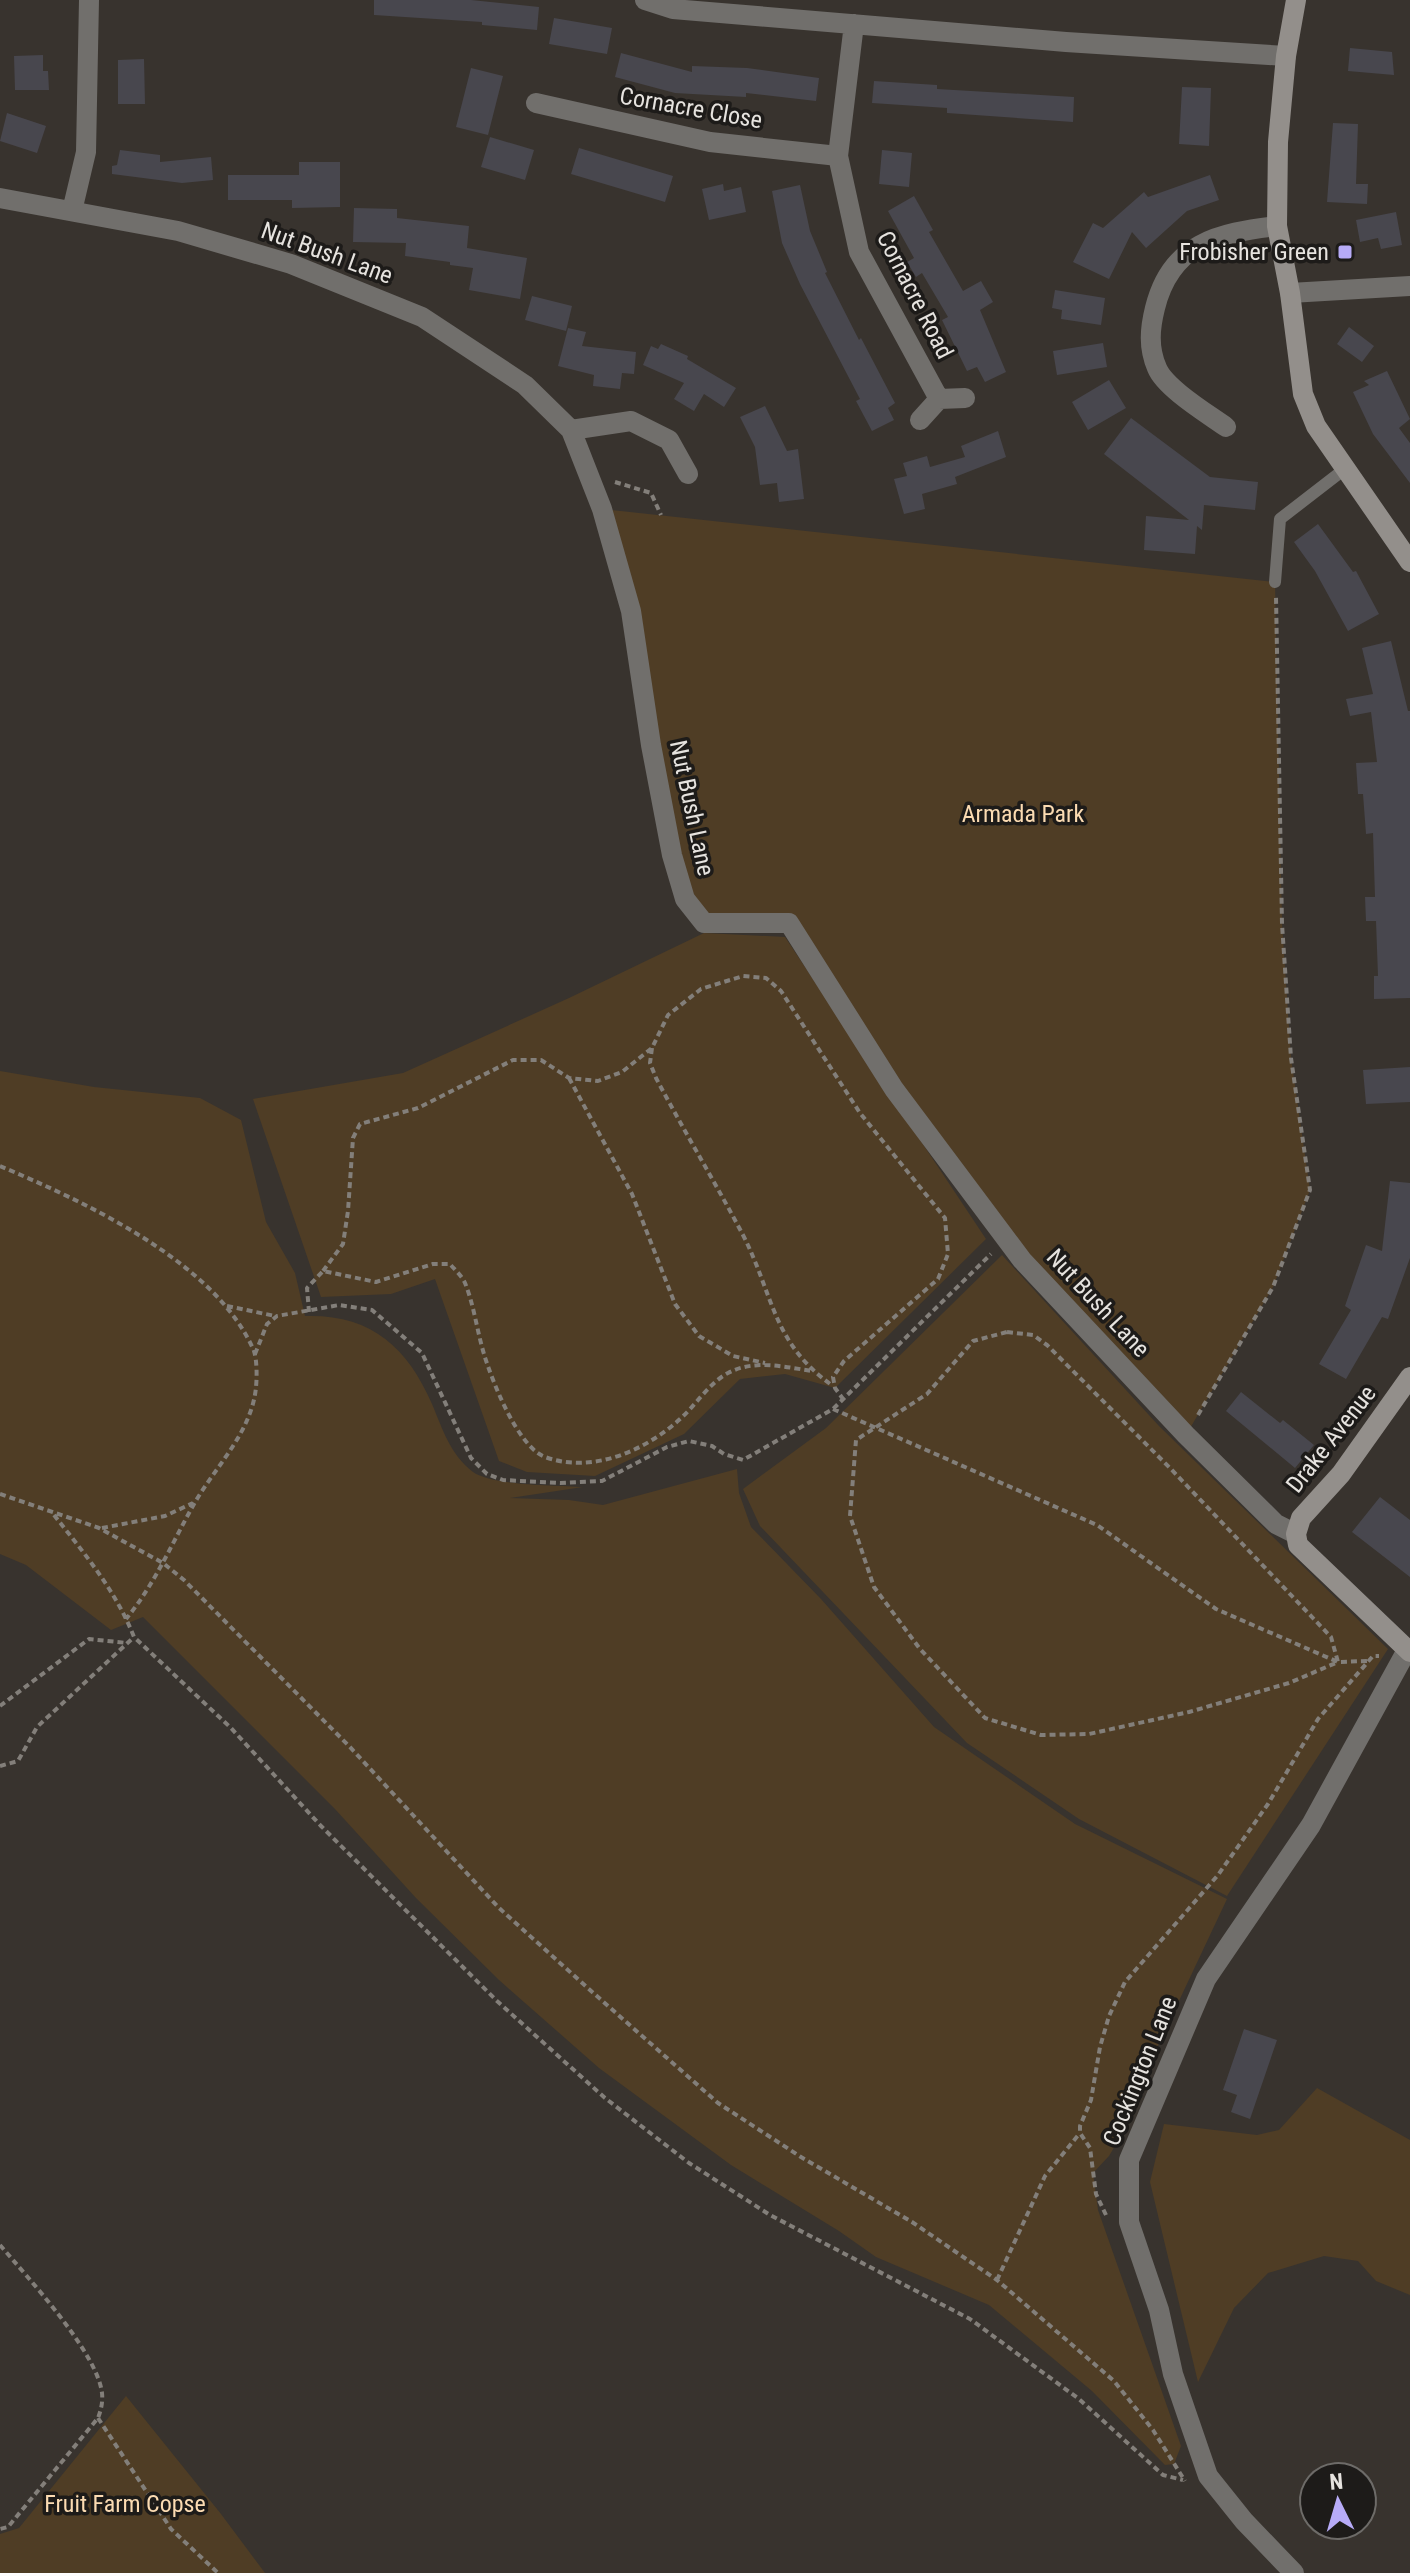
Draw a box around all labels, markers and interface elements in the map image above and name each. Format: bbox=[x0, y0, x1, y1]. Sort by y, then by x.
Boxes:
street label: Cornacre Close bbox=[617, 82, 765, 134]
street label: Nut Bush Lane bbox=[258, 216, 396, 290]
street label: Cornacre Road bbox=[871, 227, 959, 363]
place label: Frobisher Green bbox=[1179, 238, 1329, 266]
marker: Frobisher Green bbox=[1336, 243, 1354, 261]
street label: Nut Bush Lane bbox=[664, 738, 720, 878]
park label: Armada Park bbox=[962, 800, 1084, 828]
street label: Nut Bush Lane bbox=[1041, 1243, 1155, 1363]
street label: Drake Avenue bbox=[1280, 1380, 1382, 1498]
street label: Cockington Lane bbox=[1097, 1992, 1183, 2150]
north arrow bbox=[1298, 2461, 1378, 2541]
text: N bbox=[1328, 2469, 1344, 2495]
park label: Fruit Farm Copse bbox=[44, 2490, 206, 2518]

